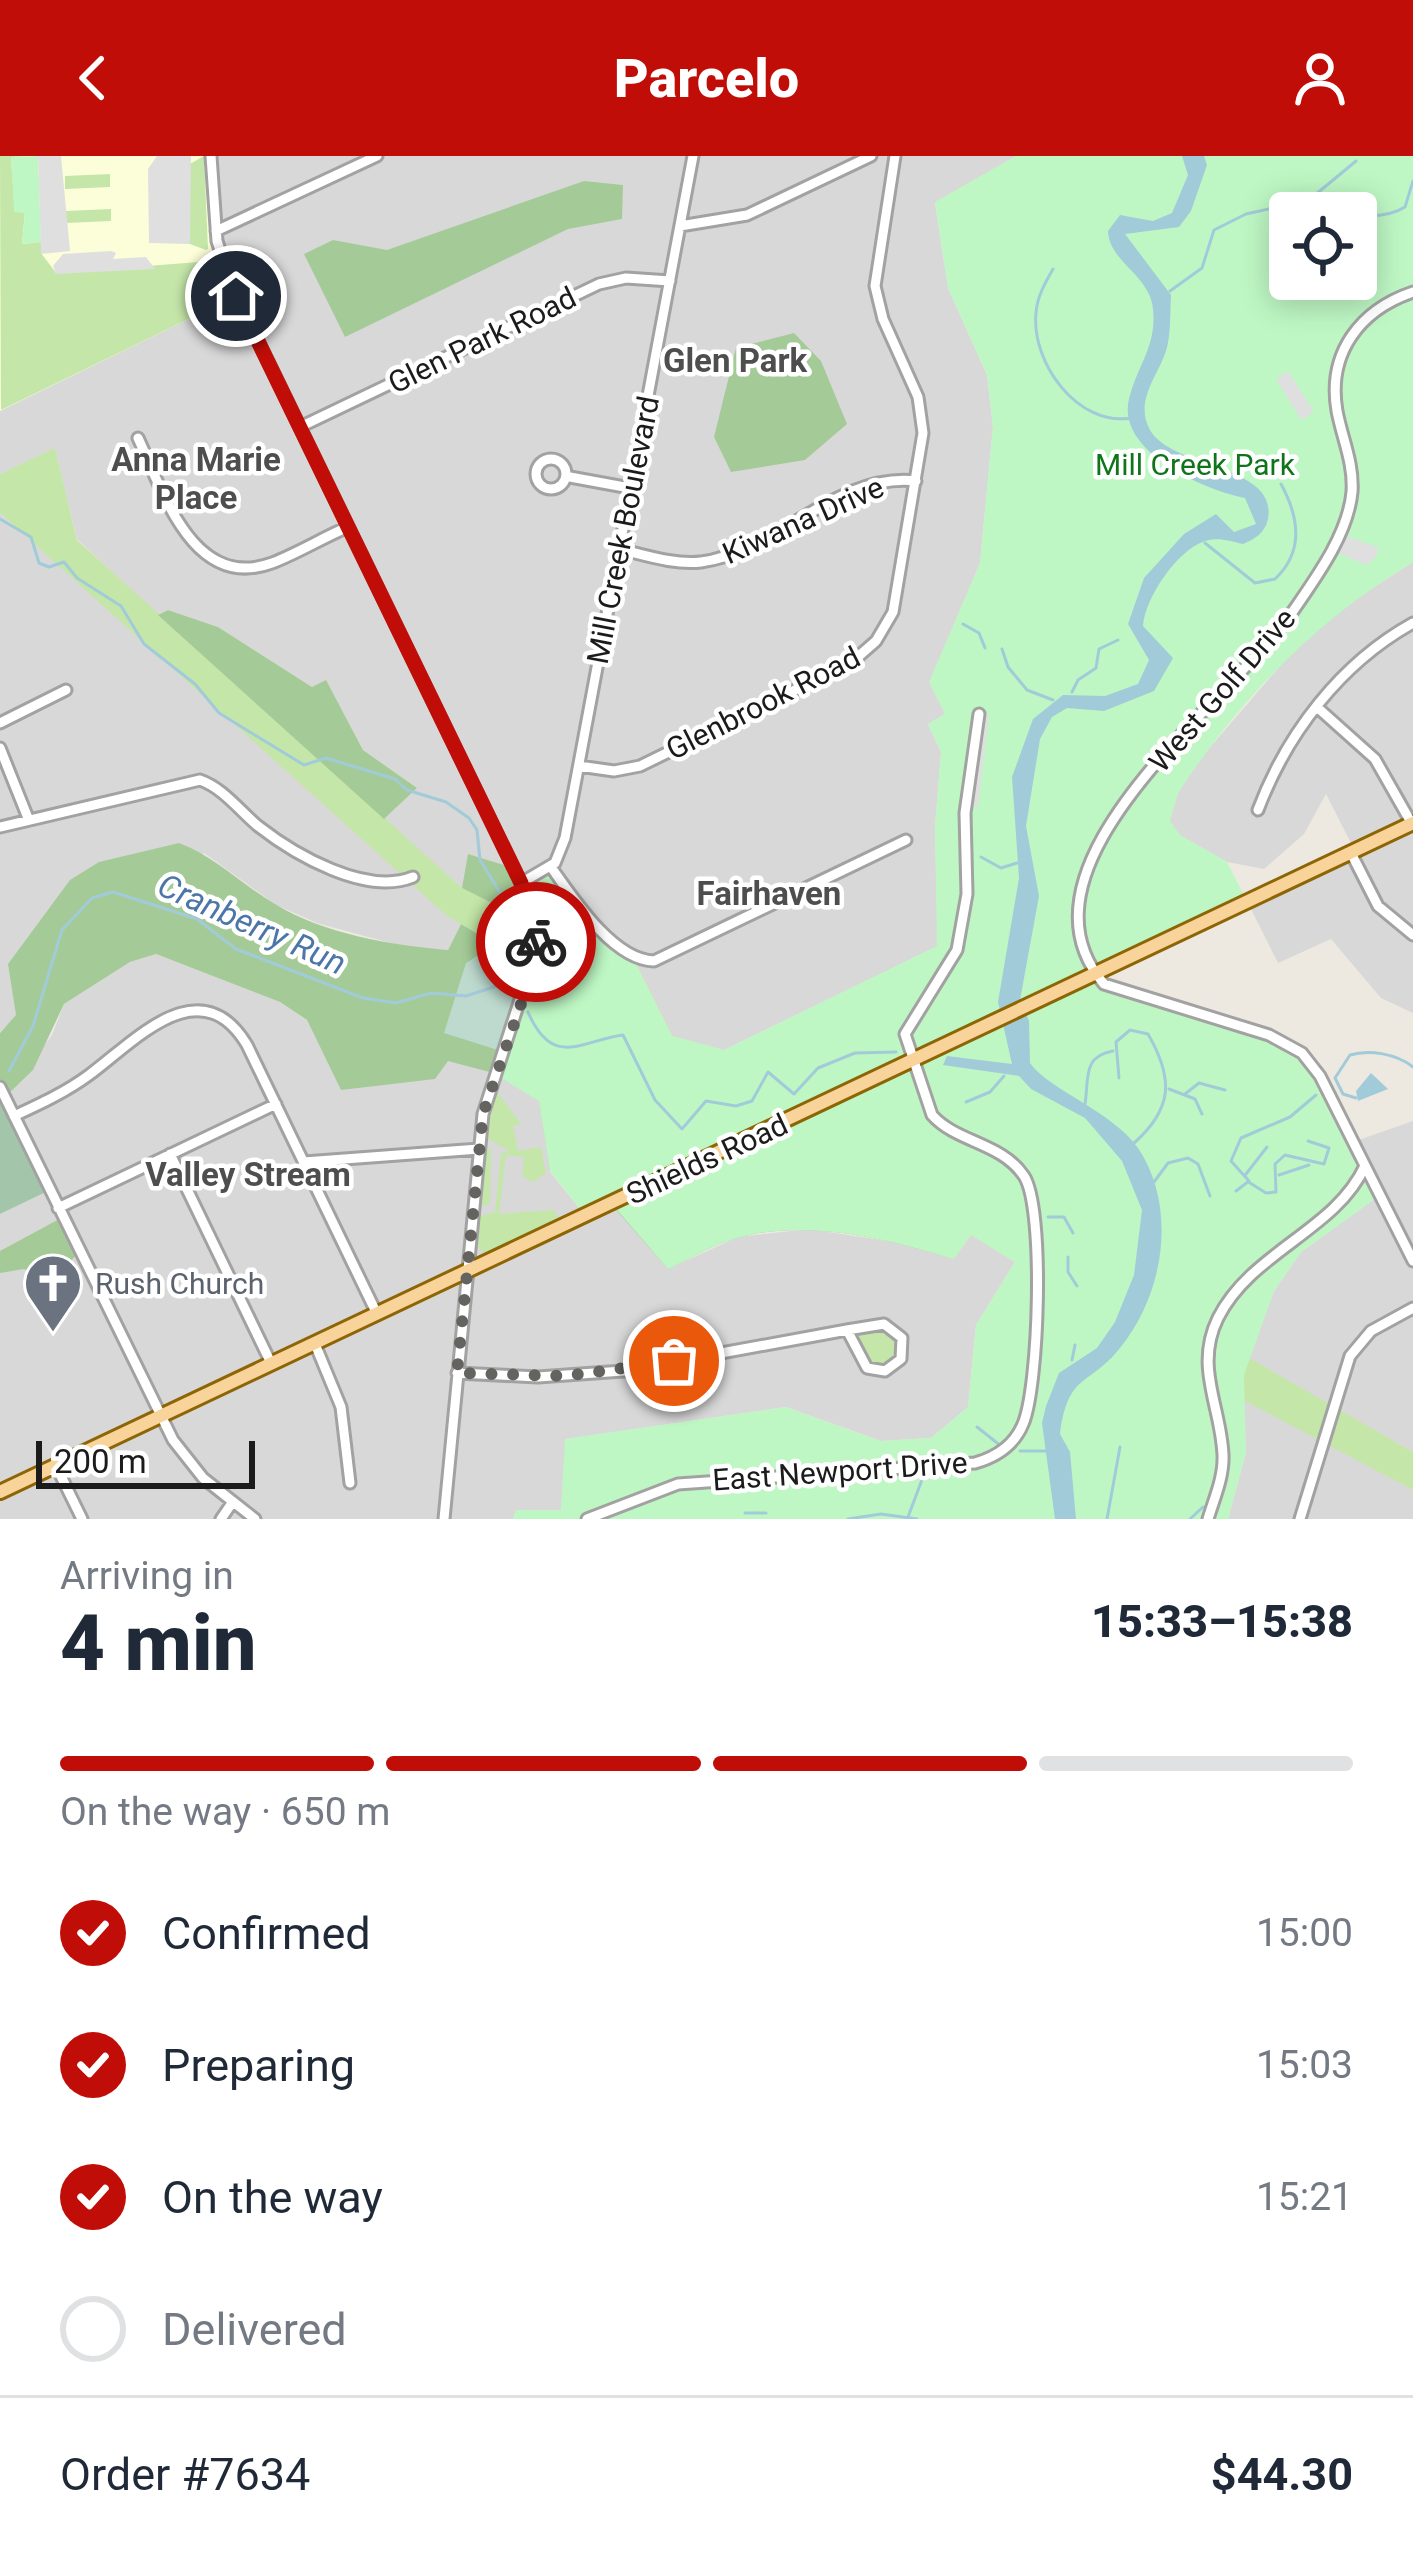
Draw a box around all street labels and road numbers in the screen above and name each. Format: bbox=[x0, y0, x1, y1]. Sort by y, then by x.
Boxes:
street label: Glen Park Road bbox=[382, 279, 582, 401]
street label: Mill Creek Boulevard bbox=[580, 393, 666, 667]
street label: Kiwana Drive bbox=[717, 469, 889, 571]
street label: West Golf Drive bbox=[1142, 601, 1302, 779]
street label: Glenbrook Road bbox=[660, 639, 866, 767]
street label: Shields Road bbox=[621, 1106, 793, 1212]
street label: East Newport Drive bbox=[711, 1445, 969, 1497]

